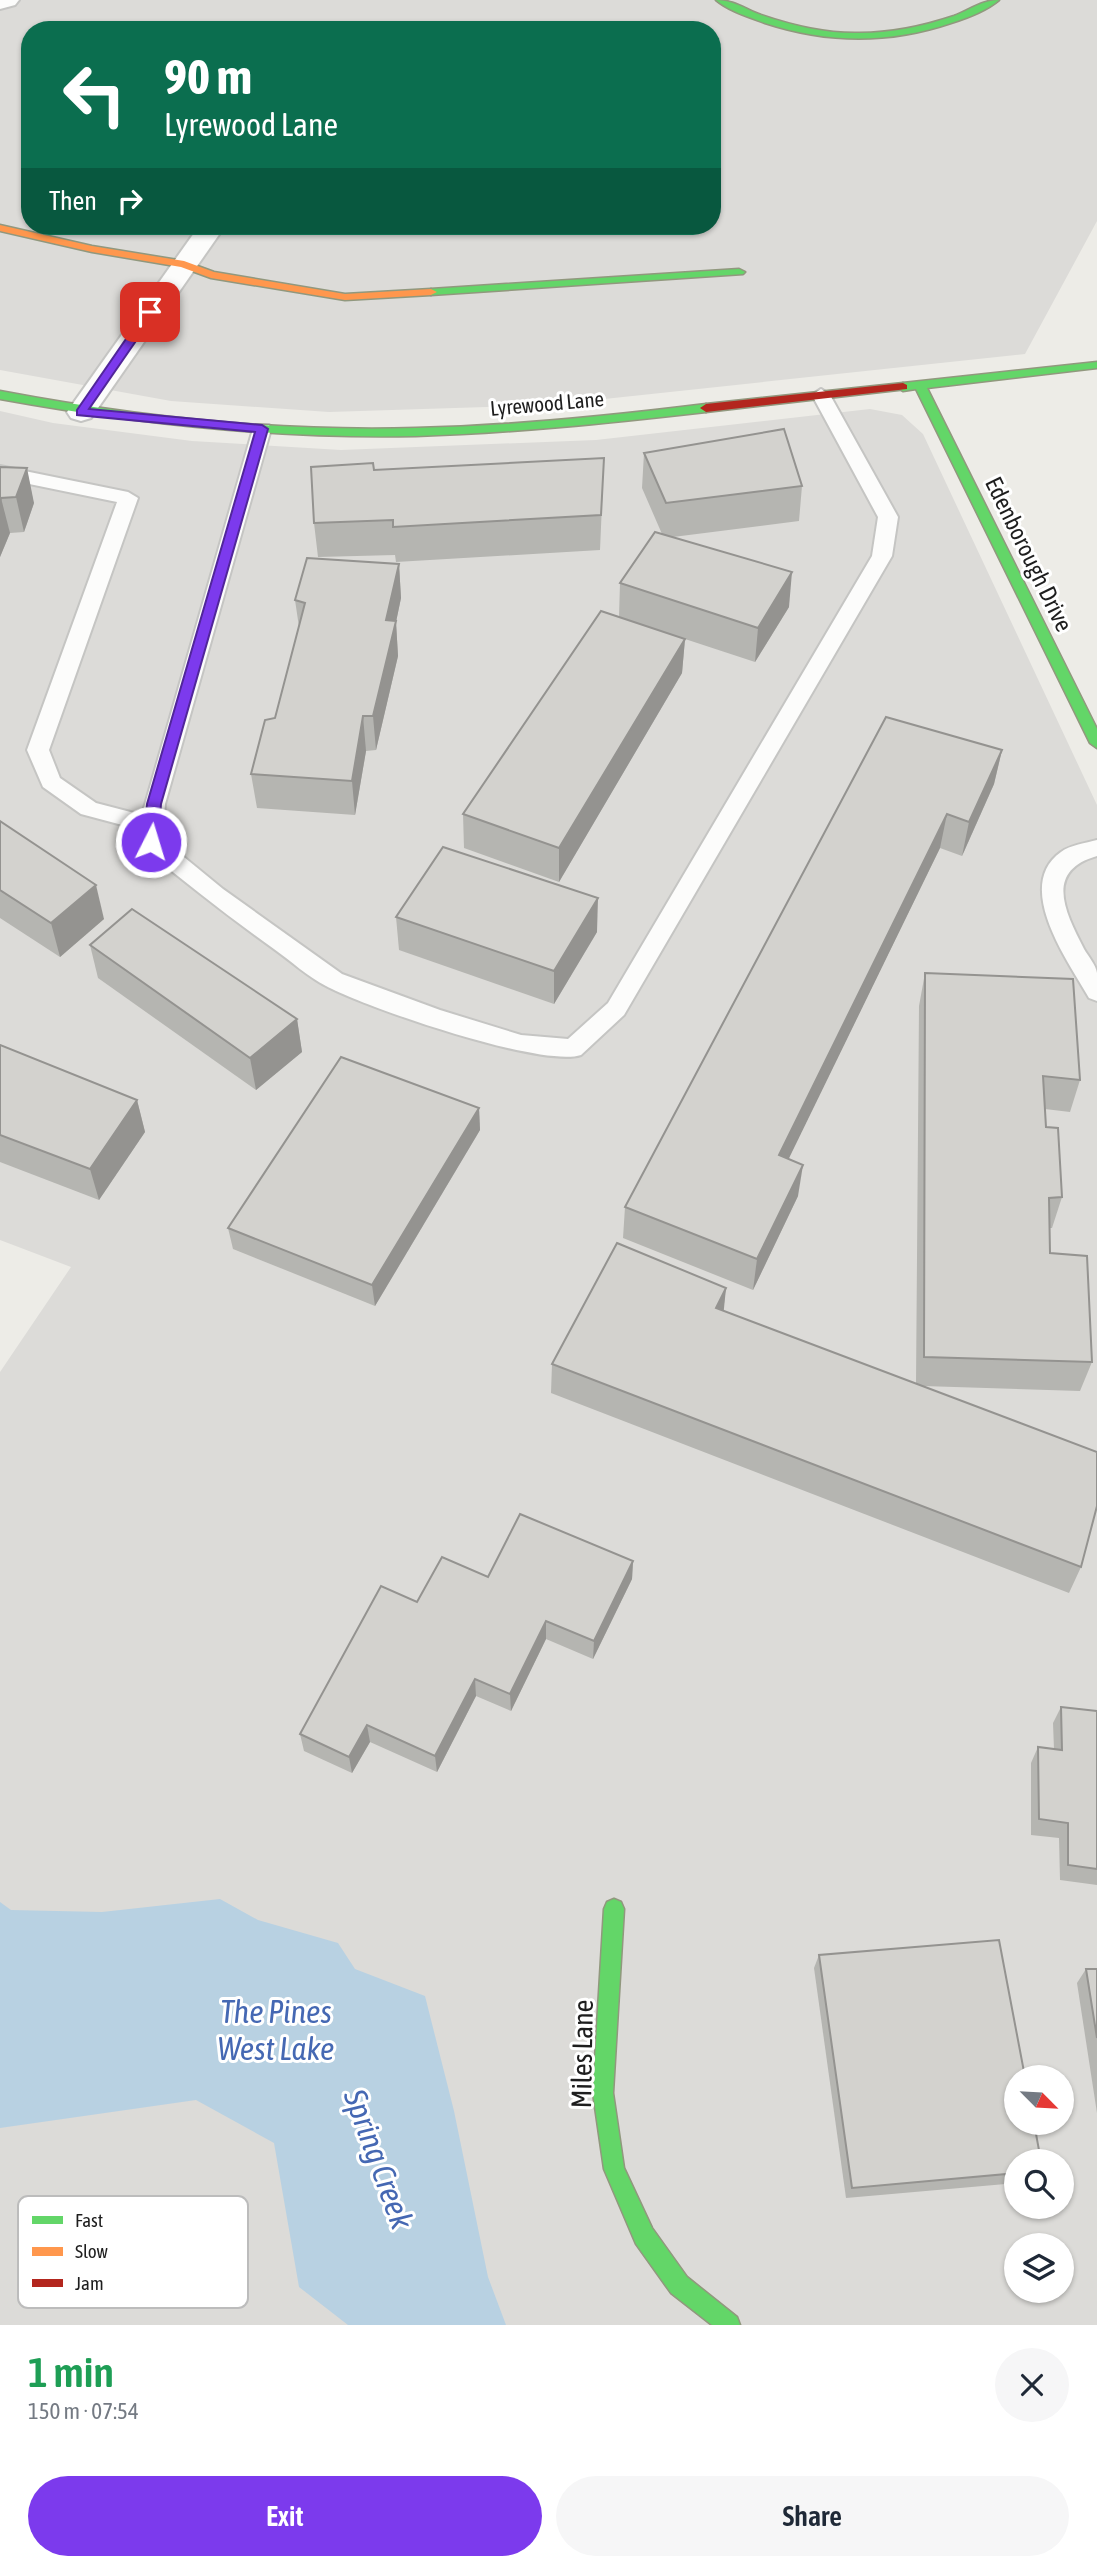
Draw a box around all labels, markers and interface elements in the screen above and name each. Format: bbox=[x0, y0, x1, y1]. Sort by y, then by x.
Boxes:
text: 90 m bbox=[164, 48, 252, 104]
icon: left bbox=[49, 49, 140, 140]
text: Lyrewood Lane bbox=[164, 106, 338, 143]
icon: right bbox=[111, 182, 149, 220]
text: Then bbox=[49, 186, 97, 216]
pin bbox=[120, 282, 180, 342]
icon: arrive bbox=[131, 293, 169, 331]
street label: Lyrewood Lane bbox=[489, 386, 605, 420]
street label: Edenborough Drive bbox=[980, 472, 1078, 636]
position arrow bbox=[114, 805, 188, 879]
water label: The Pines West Lake bbox=[218, 1993, 334, 2067]
street label: Miles Lane bbox=[565, 1999, 599, 2109]
north arrow bbox=[1004, 2065, 1074, 2135]
map controls bbox=[1004, 2065, 1074, 2303]
water label: Spring Creek bbox=[336, 2083, 422, 2235]
button: search bbox=[1004, 2149, 1074, 2219]
legend bbox=[18, 2196, 248, 2308]
text: Fast bbox=[75, 2209, 103, 2231]
button: layers bbox=[1004, 2233, 1074, 2303]
text: Slow bbox=[75, 2240, 109, 2262]
text: Jam bbox=[75, 2272, 104, 2294]
text: 1 min bbox=[28, 2348, 114, 2396]
button: close bbox=[995, 2348, 1069, 2422]
text: 150 m · 07:54 bbox=[28, 2398, 139, 2424]
button: Exit bbox=[28, 2476, 542, 2556]
button: Share bbox=[556, 2476, 1069, 2556]

